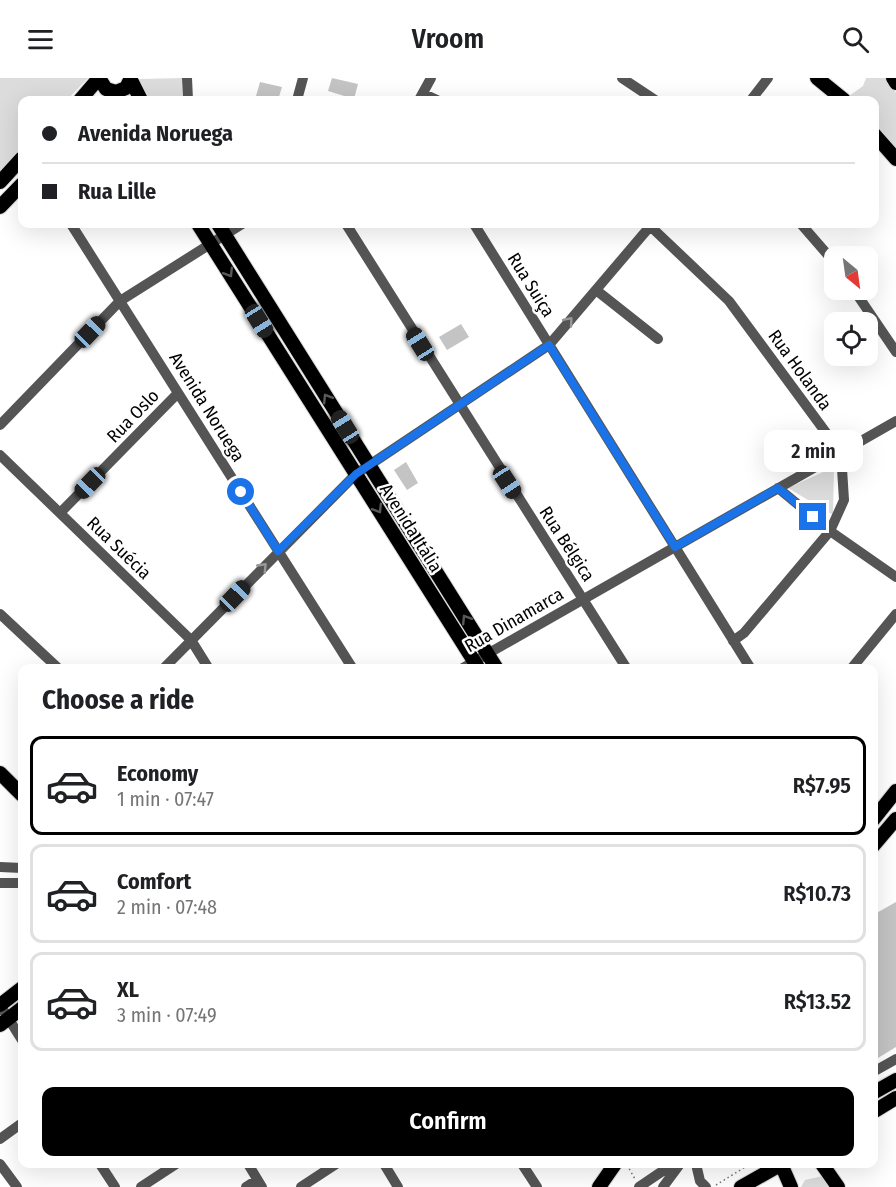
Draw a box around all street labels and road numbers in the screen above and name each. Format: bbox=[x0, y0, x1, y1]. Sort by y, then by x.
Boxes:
street label: Rua Suiça bbox=[503, 249, 559, 321]
street label: Rua Holanda bbox=[763, 325, 837, 415]
street label: Avenida Noruega bbox=[165, 348, 250, 466]
street label: Rua Oslo bbox=[102, 385, 164, 447]
street label: Avenida Itália bbox=[375, 480, 447, 576]
street label: Rua Bélgica bbox=[535, 502, 599, 586]
street label: Rua Suécia bbox=[82, 512, 156, 584]
street label: Rua Dinamarca bbox=[461, 583, 567, 657]

